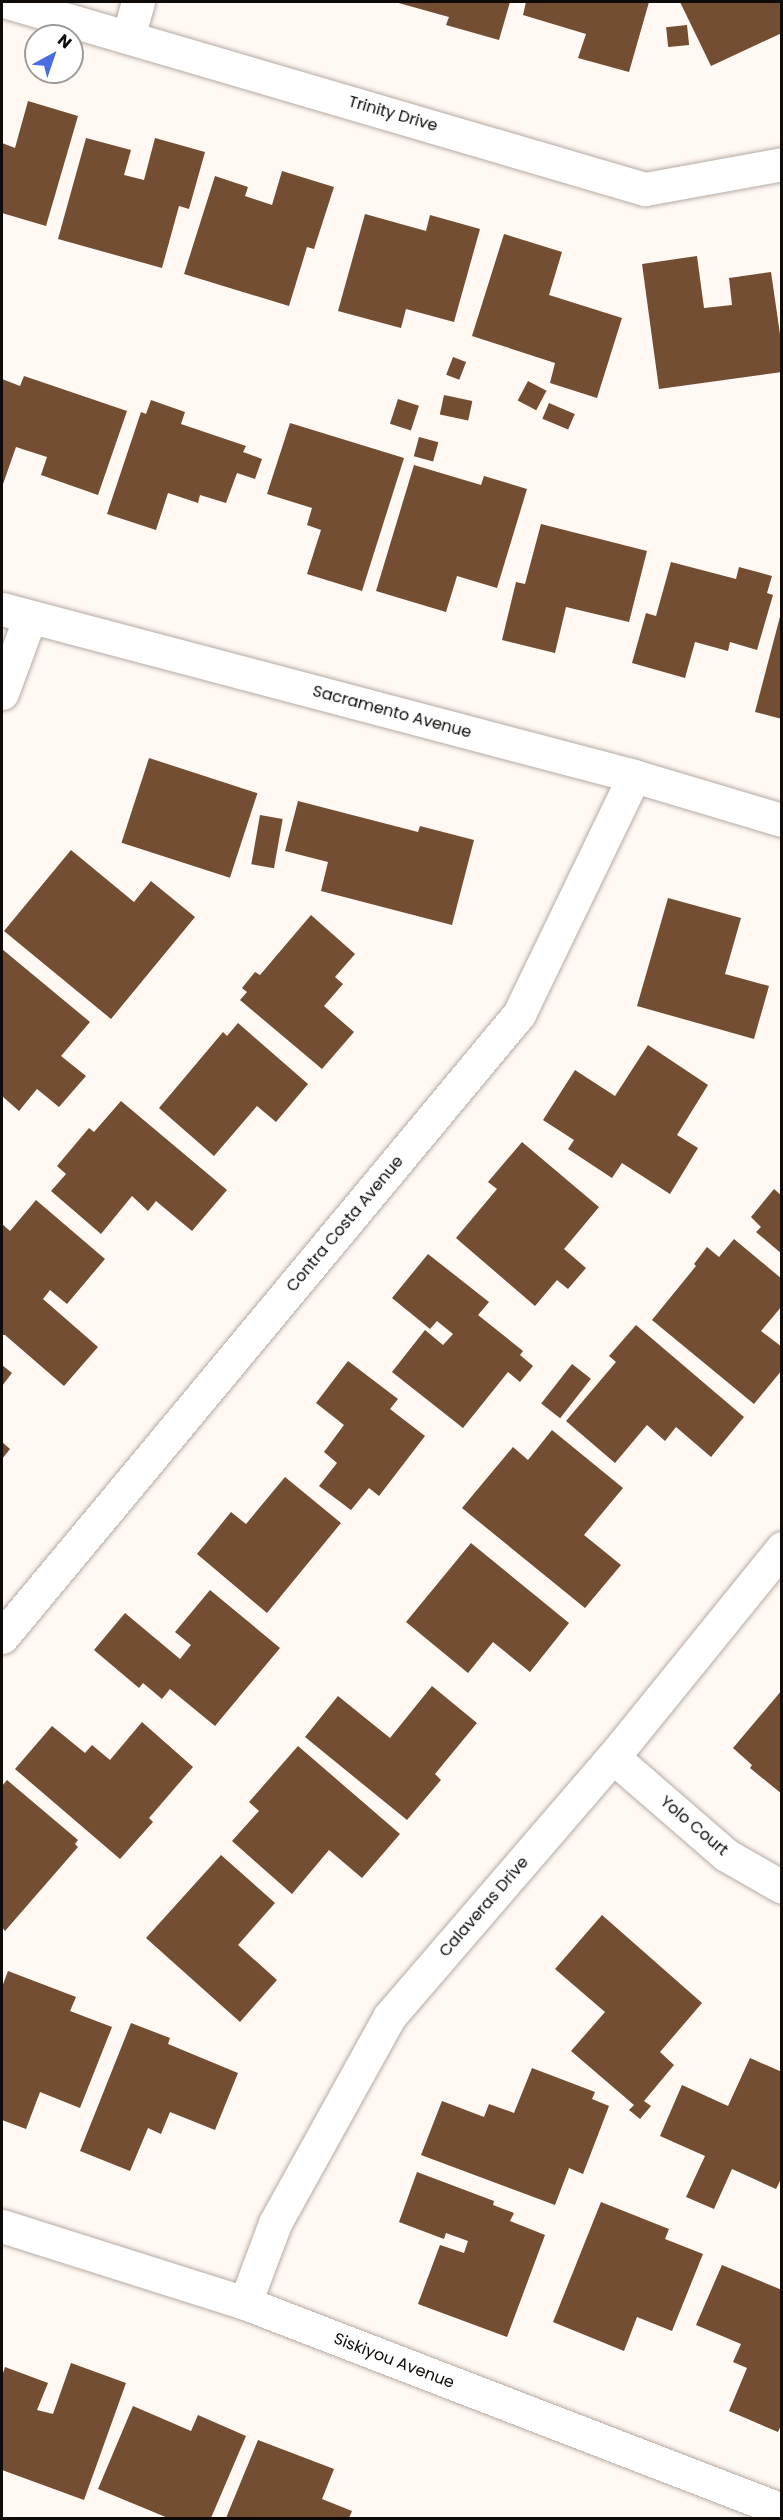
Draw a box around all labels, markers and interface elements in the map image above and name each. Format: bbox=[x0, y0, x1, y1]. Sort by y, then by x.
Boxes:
north arrow bbox=[24, 24, 84, 84]
text: N bbox=[53, 29, 77, 54]
street label: Trinity Drive bbox=[346, 92, 440, 136]
street label: Sacramento Avenue bbox=[310, 682, 474, 742]
street label: Contra Costa Avenue bbox=[282, 1152, 408, 1296]
street label: Yolo Court bbox=[656, 1792, 732, 1860]
street label: Calaveras Drive bbox=[435, 1853, 533, 1961]
street label: Siskiyou Avenue bbox=[331, 2329, 457, 2393]

